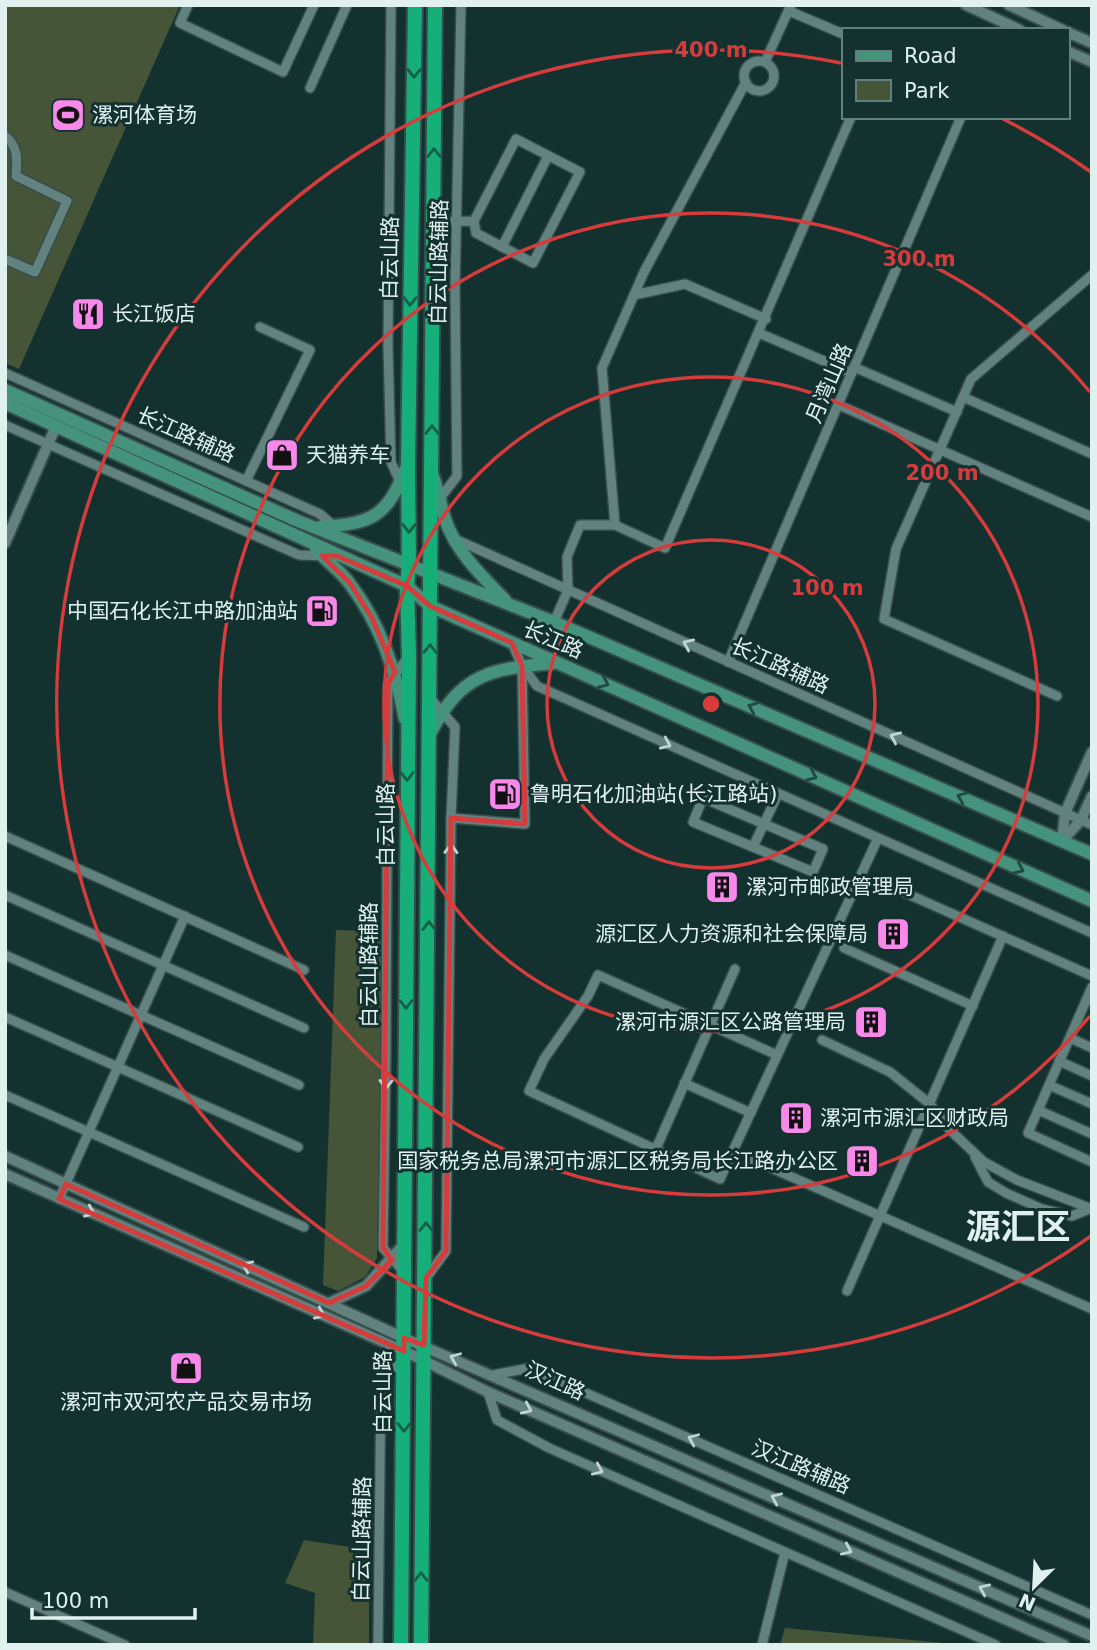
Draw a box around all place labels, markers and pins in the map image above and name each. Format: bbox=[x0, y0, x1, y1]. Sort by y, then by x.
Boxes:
sports icon: 漯河体育场 bbox=[49, 96, 87, 134]
place label: 漯河体育场 bbox=[92, 103, 197, 127]
restaurant icon: 长江饭店 bbox=[69, 295, 107, 333]
place label: 长江饭店 bbox=[112, 302, 196, 326]
shop icon: 天猫养车 bbox=[263, 436, 301, 474]
place label: 天猫养车 bbox=[306, 443, 390, 467]
fuel station icon: 中国石化长江中路加油站 bbox=[303, 592, 341, 630]
place label: 中国石化长江中路加油站 bbox=[67, 599, 298, 623]
centre of rings bbox=[699, 692, 723, 716]
fuel station icon: 鲁明石化加油站(长江路站) bbox=[486, 775, 524, 813]
place label: 鲁明石化加油站(长江路站) bbox=[530, 782, 777, 806]
building icon: 漯河市邮政管理局 bbox=[703, 868, 741, 906]
place label: 漯河市邮政管理局 bbox=[746, 875, 914, 899]
building icon: 源汇区人力资源和社会保障局 bbox=[874, 915, 912, 953]
place label: 源汇区人力资源和社会保障局 bbox=[595, 922, 868, 946]
building icon: 漯河市源汇区公路管理局 bbox=[852, 1003, 890, 1041]
place label: 漯河市源汇区公路管理局 bbox=[615, 1010, 846, 1034]
building icon: 漯河市源汇区财政局 bbox=[777, 1099, 815, 1137]
place label: 漯河市源汇区财政局 bbox=[820, 1106, 1009, 1130]
building icon: 国家税务总局漯河市源汇区税务局长江路办公区 bbox=[843, 1142, 881, 1180]
place label: 国家税务总局漯河市源汇区税务局长江路办公区 bbox=[397, 1149, 838, 1173]
shop icon: 漯河市双河农产品交易市场 bbox=[167, 1349, 205, 1387]
place label: 漯河市双河农产品交易市场 bbox=[60, 1390, 312, 1414]

